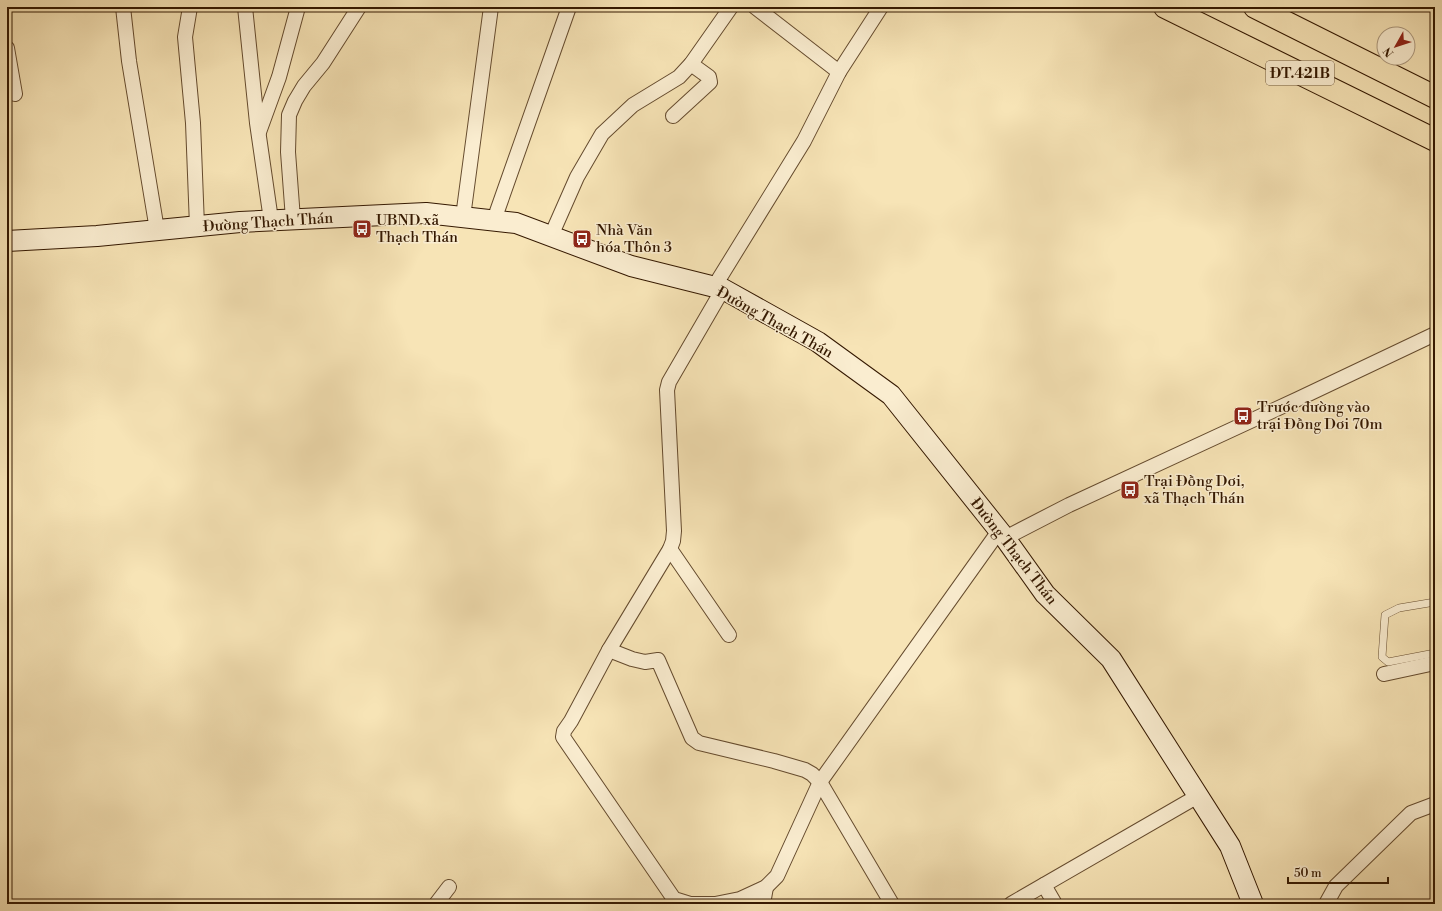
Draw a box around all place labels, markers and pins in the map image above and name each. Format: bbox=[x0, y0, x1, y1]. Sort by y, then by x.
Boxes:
place label: UBND xã Thạch Thán bbox=[376, 211, 458, 247]
bus stop icon: UBND xã Thạch Thán bbox=[351, 218, 373, 240]
place label: Nhà Văn hóa Thôn 3 bbox=[596, 221, 672, 257]
bus stop icon: Nhà Văn hóa Thôn 3 bbox=[571, 228, 593, 250]
place label: Trước đường vào trại Đồng Dơi 70m bbox=[1257, 398, 1383, 434]
bus stop icon: Trước đường vào trại Đồng Dơi 70m bbox=[1232, 405, 1254, 427]
place label: Trại Đồng Dơi, xã Thạch Thán bbox=[1143, 472, 1245, 508]
bus stop icon: Trại Đồng Dơi, xã Thạch Thán bbox=[1119, 479, 1141, 501]

